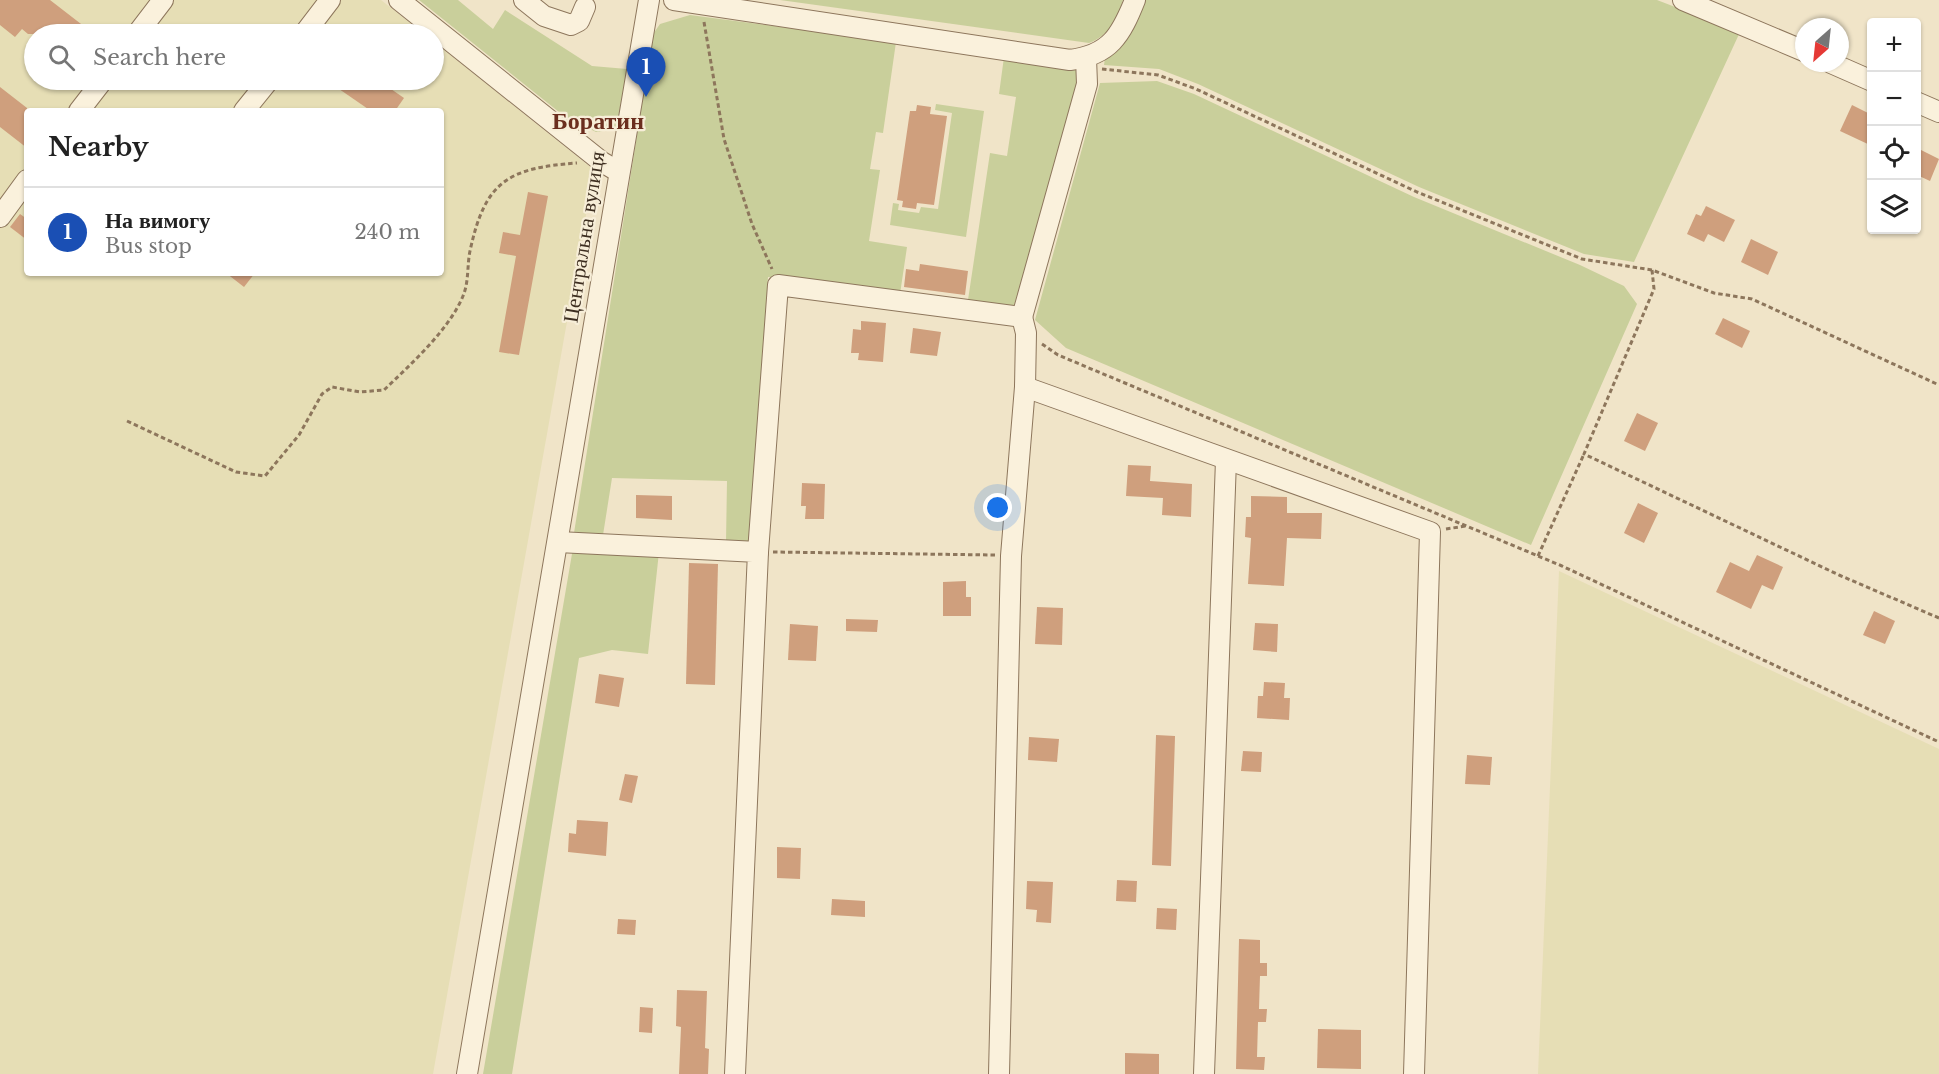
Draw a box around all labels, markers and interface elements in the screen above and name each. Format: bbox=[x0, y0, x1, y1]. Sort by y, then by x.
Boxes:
north arrow bbox=[1795, 18, 1849, 72]
map controls bbox=[1867, 18, 1921, 234]
button: + bbox=[1867, 18, 1921, 72]
search box bbox=[24, 24, 444, 90]
icon: search bbox=[45, 41, 78, 74]
text: Search here bbox=[93, 44, 226, 71]
pin: 1 bbox=[626, 48, 666, 97]
button: − bbox=[1867, 72, 1921, 126]
district label: Боратин bbox=[552, 106, 644, 135]
button: locate bbox=[1867, 126, 1921, 180]
text: Nearby bbox=[48, 131, 149, 163]
street label: Центральна вулиця bbox=[558, 149, 610, 325]
button: layers bbox=[1867, 180, 1921, 234]
text: На вимогу bbox=[105, 207, 210, 234]
text: 1 bbox=[63, 220, 72, 244]
text: 240 m bbox=[355, 220, 420, 244]
text: Bus stop bbox=[105, 234, 192, 258]
your location bbox=[983, 493, 1012, 522]

